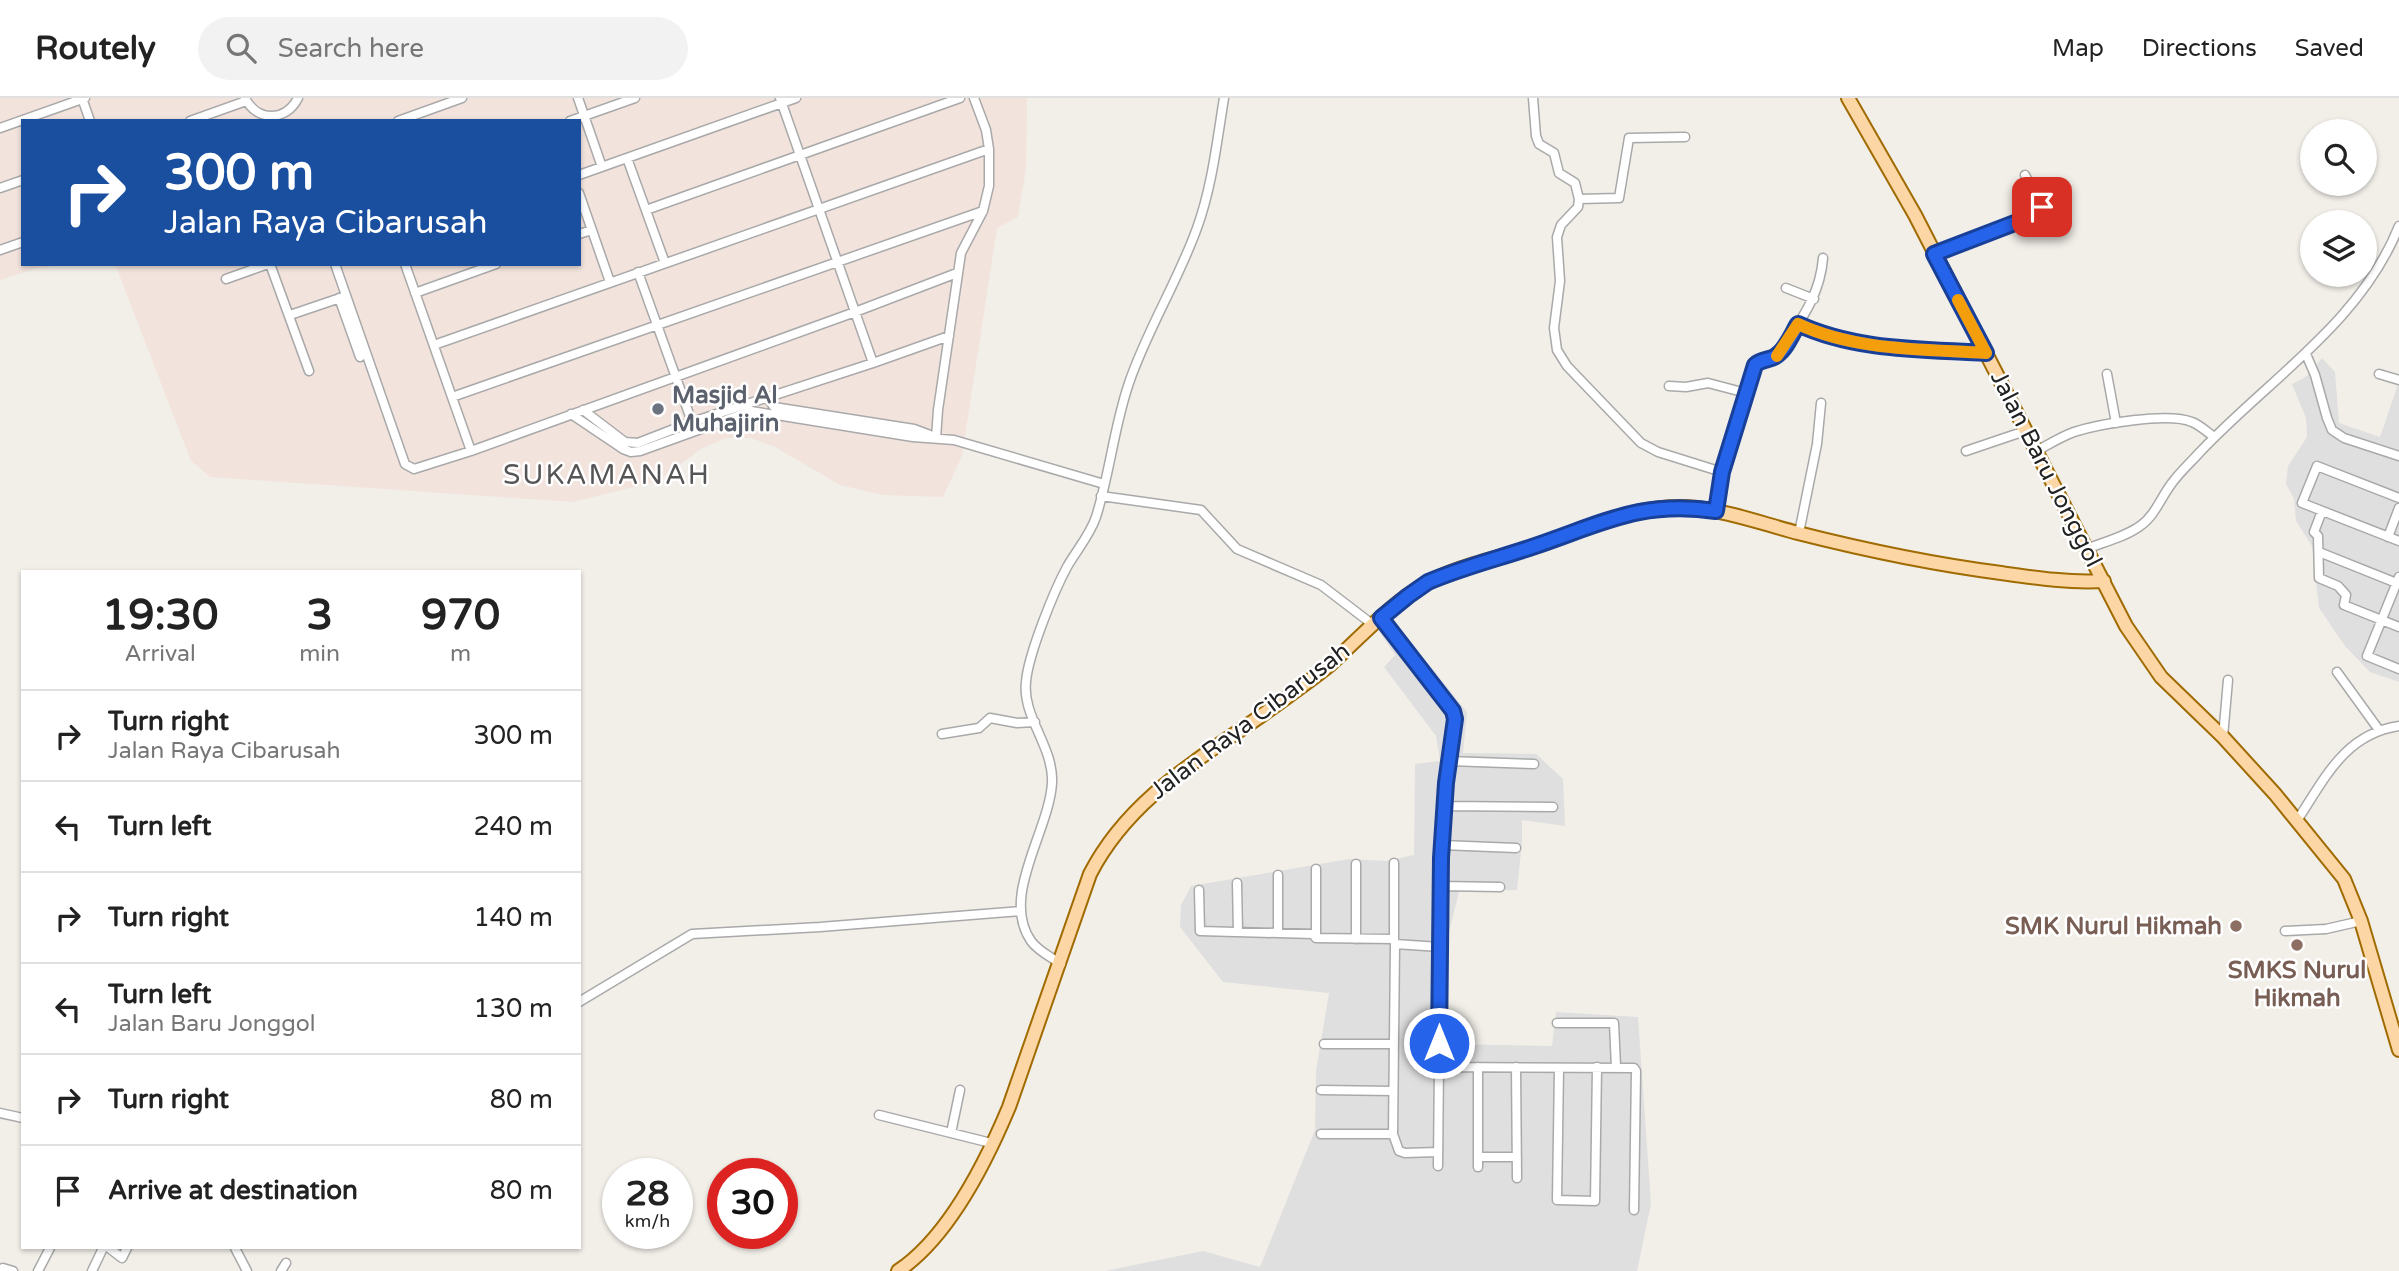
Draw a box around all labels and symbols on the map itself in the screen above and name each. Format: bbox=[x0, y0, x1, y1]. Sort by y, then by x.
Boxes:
pin bbox=[2012, 177, 2072, 237]
street label: Jalan Baru Jonggol bbox=[1984, 366, 2108, 572]
place label: Masjid Al Muhajirin bbox=[672, 381, 779, 438]
marker: Masjid Al Muhajirin bbox=[650, 401, 666, 417]
district label: SUKAMANAH bbox=[503, 458, 711, 492]
street label: Jalan Raya Cibarusah bbox=[1144, 636, 1356, 806]
place label: SMK Nurul Hikmah bbox=[2005, 912, 2222, 941]
marker: SMK Nurul Hikmah bbox=[2228, 918, 2244, 934]
marker: SMKS Nurul Hikmah bbox=[2289, 937, 2305, 953]
place label: SMKS Nurul Hikmah bbox=[2228, 956, 2366, 1013]
position arrow bbox=[1402, 1006, 1476, 1080]
speed limit sign: 30 bbox=[707, 1158, 798, 1249]

